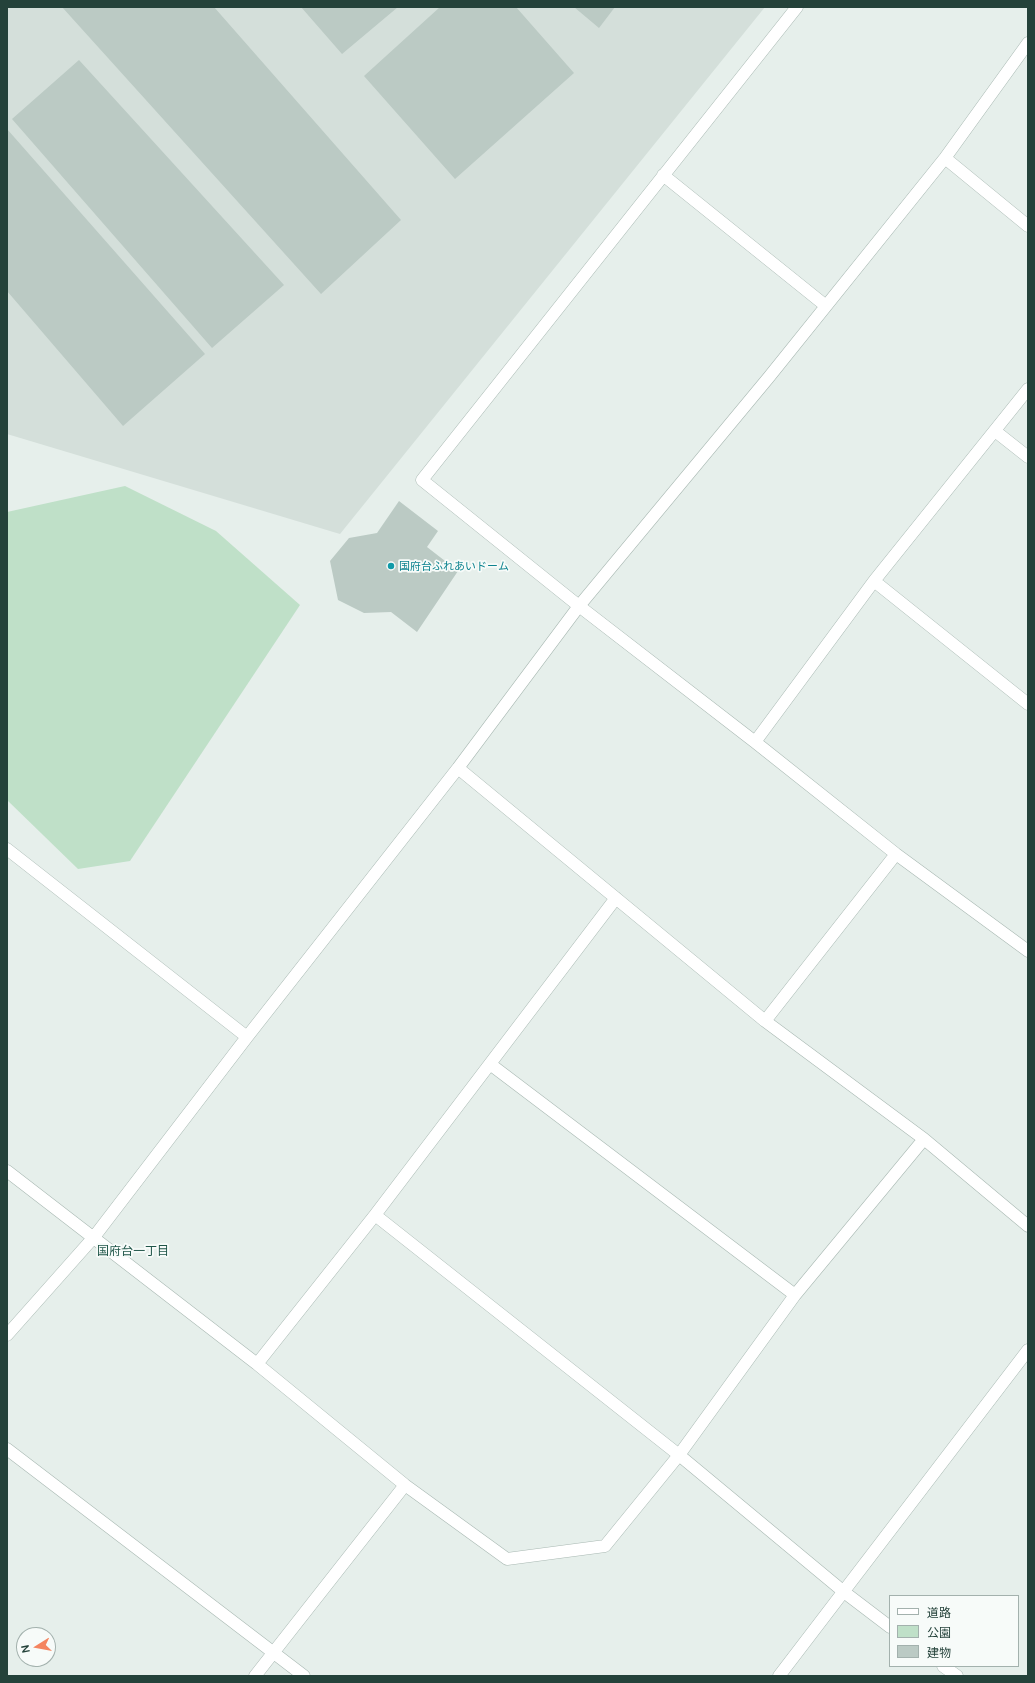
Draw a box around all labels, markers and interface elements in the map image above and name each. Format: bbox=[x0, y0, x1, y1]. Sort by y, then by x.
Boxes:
place label: 国府台ふれあいドーム bbox=[399, 559, 509, 573]
marker: 国府台ふれあいドーム bbox=[386, 561, 396, 571]
district label: 国府台一丁目 bbox=[97, 1244, 169, 1258]
legend bbox=[889, 1595, 1019, 1667]
text: 道路 bbox=[927, 1606, 951, 1619]
text: 公園 bbox=[927, 1626, 951, 1639]
north arrow bbox=[16, 1627, 56, 1667]
text: N bbox=[19, 1644, 32, 1654]
text: 建物 bbox=[927, 1646, 951, 1659]

